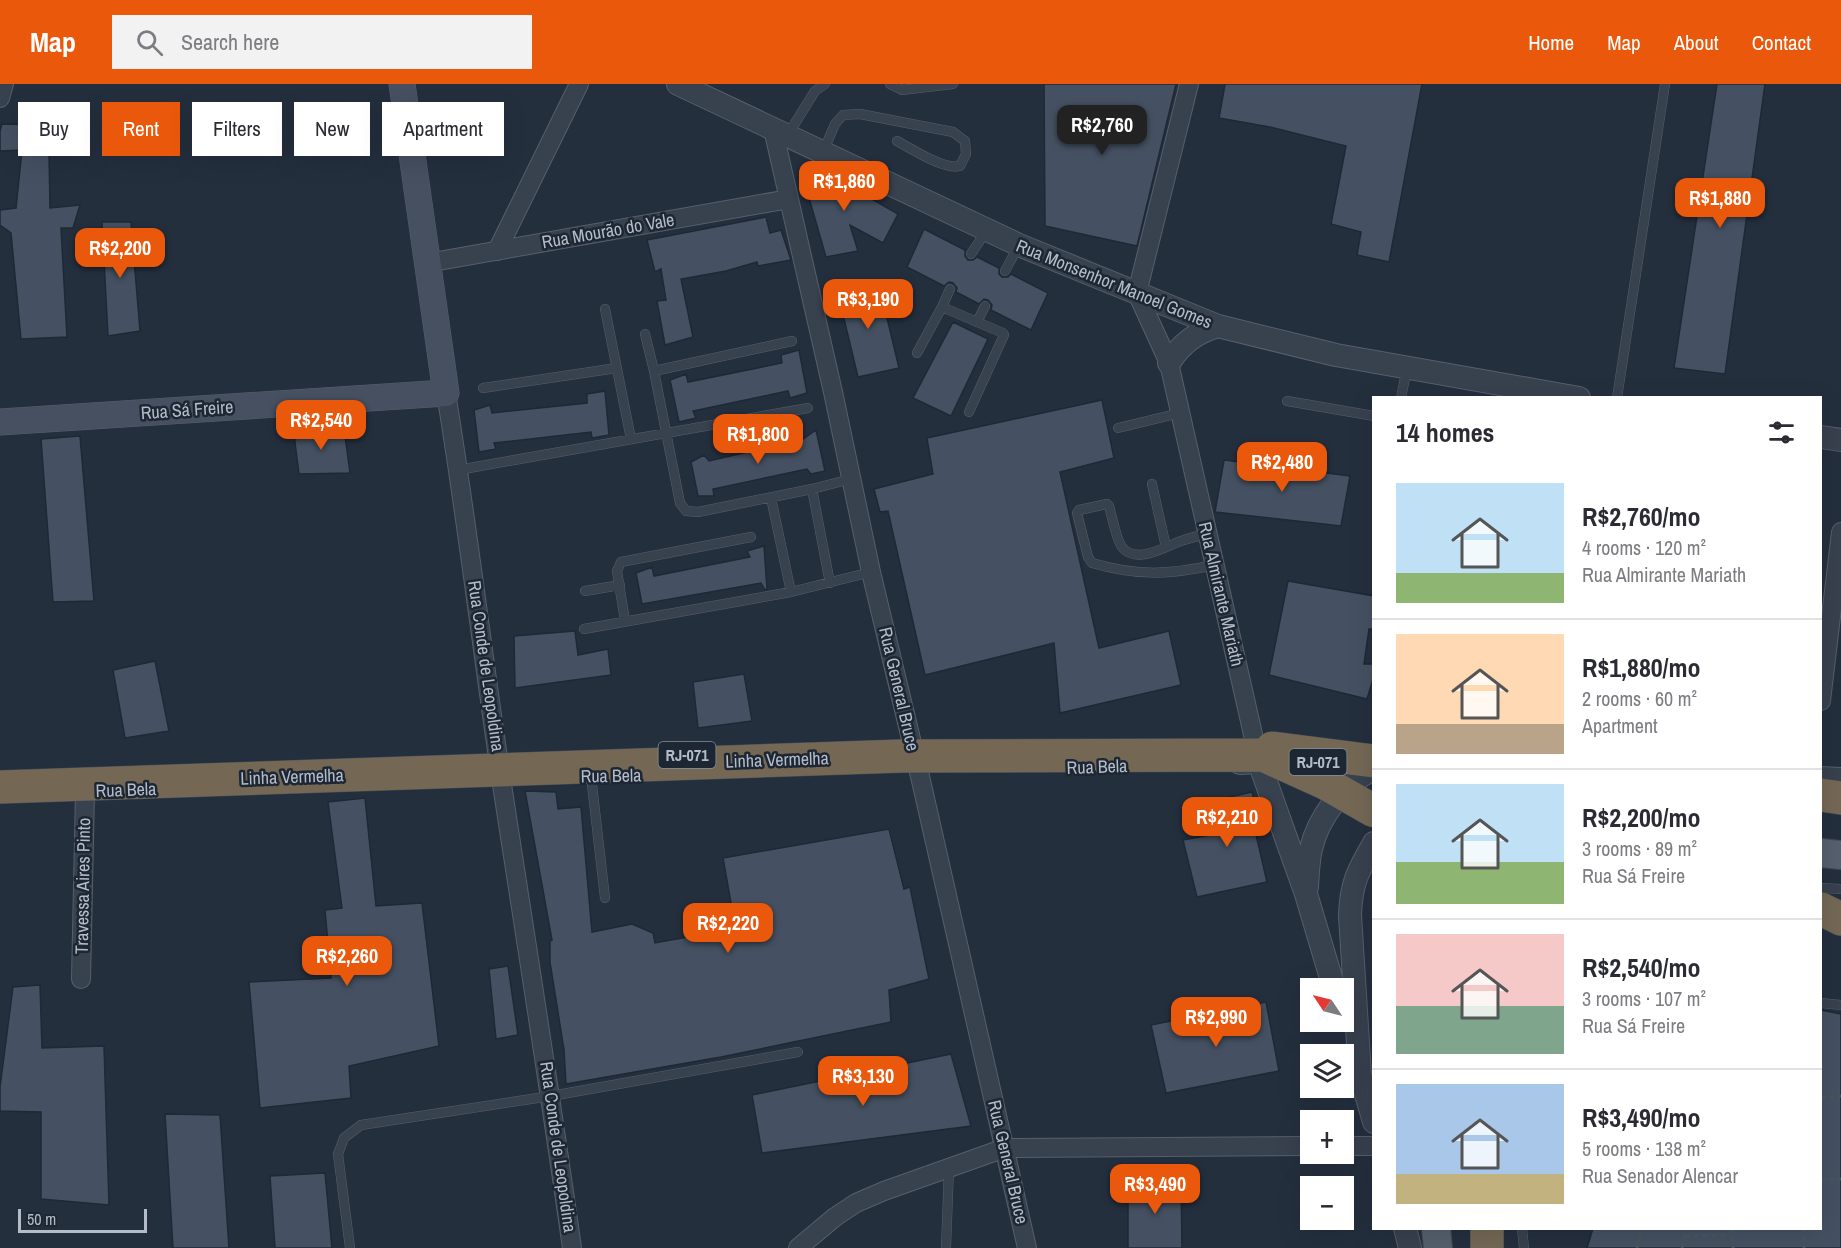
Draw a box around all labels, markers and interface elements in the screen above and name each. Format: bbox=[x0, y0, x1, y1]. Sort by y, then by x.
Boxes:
search box bbox=[112, 15, 532, 69]
text: Map bbox=[30, 23, 76, 61]
icon: search bbox=[133, 26, 166, 59]
text: Search here bbox=[181, 27, 279, 57]
text: Home bbox=[1528, 28, 1574, 57]
text: Map bbox=[1607, 28, 1641, 57]
text: About bbox=[1674, 28, 1719, 57]
text: Contact bbox=[1752, 28, 1811, 57]
chip: Buy bbox=[18, 102, 90, 156]
chip: Rent bbox=[102, 102, 180, 156]
chip: Filters bbox=[192, 102, 282, 156]
chip: New bbox=[294, 102, 370, 156]
chip: Apartment bbox=[382, 102, 504, 156]
pin: R$2,760 bbox=[1047, 105, 1157, 156]
text: R$2,760 bbox=[1071, 111, 1133, 138]
pin: R$1,860 bbox=[789, 161, 899, 212]
text: R$1,860 bbox=[813, 167, 875, 194]
pin: R$1,880 bbox=[1665, 178, 1775, 229]
text: R$1,880 bbox=[1689, 184, 1751, 211]
street label: Rua Mourão do Vale bbox=[540, 207, 676, 254]
pin: R$2,200 bbox=[65, 228, 175, 279]
street label: Rua Monsenhor Manoel Gomes bbox=[1013, 233, 1216, 334]
text: R$2,200 bbox=[89, 234, 151, 261]
pin: R$3,190 bbox=[813, 279, 923, 330]
text: R$3,190 bbox=[837, 285, 899, 312]
street label: Rua Sá Freire bbox=[140, 394, 234, 425]
pin: R$2,540 bbox=[266, 400, 376, 451]
text: R$2,540 bbox=[290, 406, 352, 433]
pin: R$1,800 bbox=[703, 414, 813, 465]
text: 14 homes bbox=[1396, 415, 1494, 450]
icon: filters bbox=[1765, 416, 1798, 449]
text: R$1,800 bbox=[727, 420, 789, 447]
pin: R$2,480 bbox=[1227, 442, 1337, 493]
text: R$2,480 bbox=[1251, 448, 1313, 475]
text: R$2,760/mo bbox=[1582, 499, 1701, 534]
icon: home bbox=[1444, 507, 1516, 579]
street label: Rua Almirante Mariath bbox=[1193, 519, 1250, 669]
text: 4 rooms · 120 m² bbox=[1582, 534, 1706, 561]
text: Rua Almirante Mariath bbox=[1582, 561, 1746, 588]
street label: Rua Conde de Leopoldina bbox=[462, 579, 511, 753]
street label: Rua General Bruce bbox=[873, 625, 926, 753]
text: R$1,880/mo bbox=[1582, 650, 1701, 685]
icon: home bbox=[1444, 658, 1516, 730]
text: 2 rooms · 60 m² bbox=[1582, 685, 1697, 712]
text: Apartment bbox=[1582, 712, 1658, 739]
road number: RJ-071 bbox=[658, 742, 716, 768]
street label: Linha Vermelha bbox=[725, 745, 829, 774]
road number: RJ-071 bbox=[1290, 749, 1346, 775]
street label: Rua Bela bbox=[1066, 753, 1128, 780]
street label: Linha Vermelha bbox=[240, 762, 344, 791]
street label: Rua Bela bbox=[580, 762, 642, 789]
street label: Rua Bela bbox=[95, 776, 157, 803]
pin: R$2,210 bbox=[1172, 797, 1282, 848]
text: R$2,200/mo bbox=[1582, 800, 1701, 835]
text: R$2,210 bbox=[1196, 803, 1258, 830]
icon: home bbox=[1444, 808, 1516, 880]
street label: Travessa Aires Pinto bbox=[69, 818, 96, 954]
text: 3 rooms · 89 m² bbox=[1582, 835, 1697, 862]
text: Rua Sá Freire bbox=[1582, 862, 1685, 889]
pin: R$2,220 bbox=[673, 903, 783, 954]
text: R$2,220 bbox=[697, 909, 759, 936]
pin: R$2,260 bbox=[292, 936, 402, 987]
text: R$2,260 bbox=[316, 942, 378, 969]
text: R$2,540/mo bbox=[1582, 950, 1701, 985]
icon: home bbox=[1444, 958, 1516, 1030]
north arrow bbox=[1300, 978, 1354, 1032]
map controls bbox=[1300, 978, 1354, 1230]
text: 3 rooms · 107 m² bbox=[1582, 985, 1706, 1012]
pin: R$2,990 bbox=[1161, 997, 1271, 1048]
text: R$2,990 bbox=[1185, 1003, 1247, 1030]
text: Rua Sá Freire bbox=[1582, 1012, 1685, 1039]
button: layers bbox=[1300, 1044, 1354, 1098]
pin: R$3,130 bbox=[808, 1056, 918, 1107]
street label: Rua Conde de Leopoldina bbox=[534, 1060, 583, 1234]
text: R$3,130 bbox=[832, 1062, 894, 1089]
street label: Rua General Bruce bbox=[982, 1098, 1035, 1226]
text: R$3,490/mo bbox=[1582, 1100, 1701, 1135]
icon: home bbox=[1444, 1108, 1516, 1180]
button: + bbox=[1300, 1110, 1354, 1164]
text: 5 rooms · 138 m² bbox=[1582, 1135, 1706, 1162]
text: Rua Senador Alencar bbox=[1582, 1162, 1738, 1189]
pin: R$3,490 bbox=[1100, 1164, 1210, 1215]
text: R$3,490 bbox=[1124, 1170, 1186, 1197]
button: − bbox=[1300, 1176, 1354, 1230]
scale bar bbox=[18, 1206, 147, 1234]
text: 50 m bbox=[27, 1208, 56, 1230]

